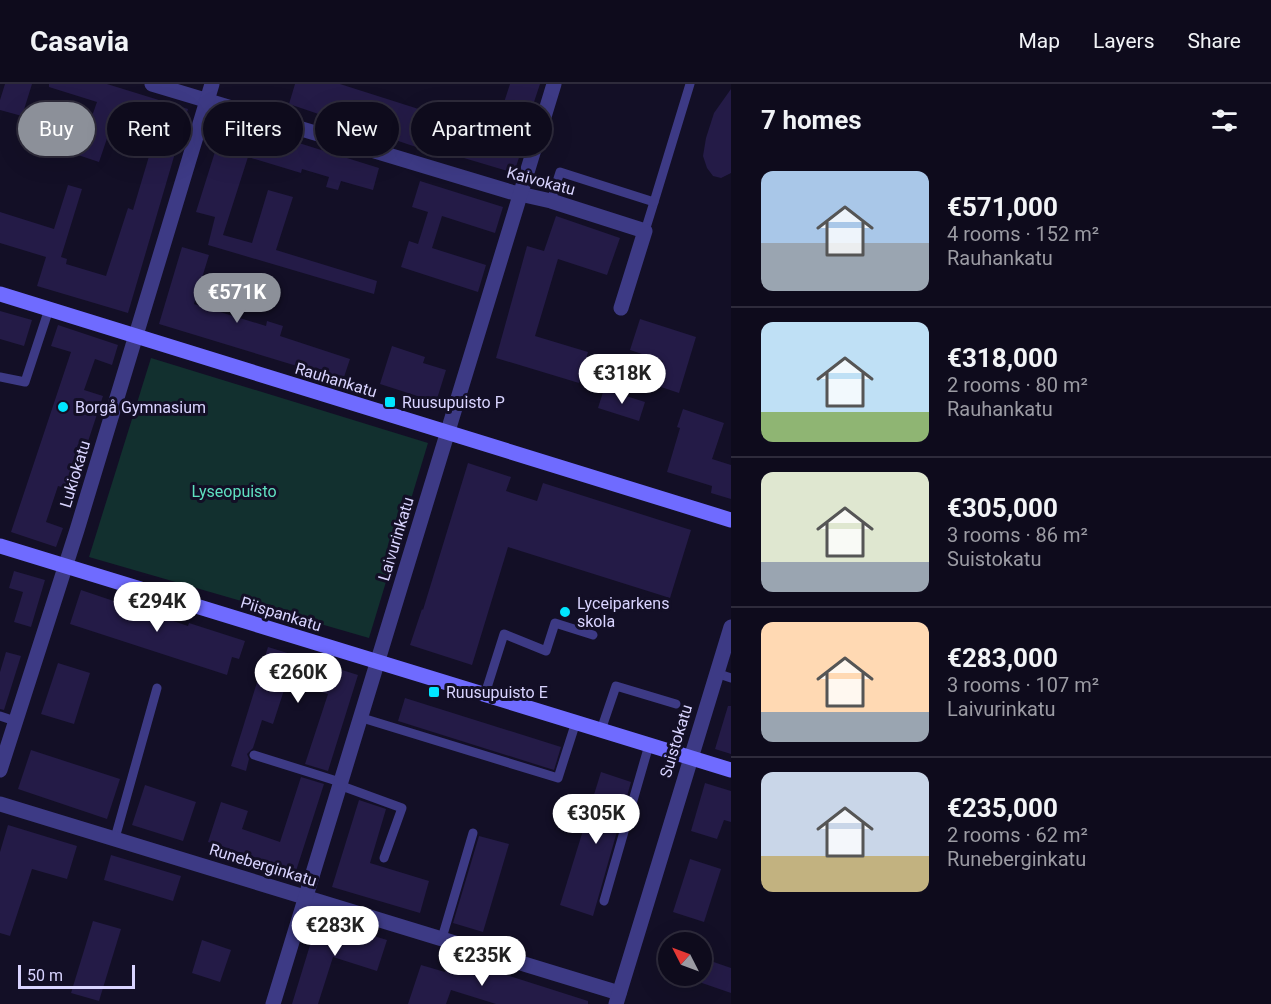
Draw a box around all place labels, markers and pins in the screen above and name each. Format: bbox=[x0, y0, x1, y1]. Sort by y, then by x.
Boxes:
pin: €571K bbox=[195, 273, 279, 324]
pin: €318K bbox=[580, 354, 664, 405]
place label: Ruusupuisto P bbox=[402, 393, 505, 412]
marker: Ruusupuisto P bbox=[383, 395, 397, 409]
place label: Borgå Gymnasium bbox=[75, 398, 206, 417]
marker: Borgå Gymnasium bbox=[56, 400, 70, 414]
pin: €294K bbox=[115, 582, 199, 633]
place label: Lyceiparkens skola bbox=[577, 594, 669, 631]
marker: Lyceiparkens skola bbox=[558, 605, 572, 619]
pin: €260K bbox=[256, 653, 340, 704]
place label: Ruusupuisto E bbox=[446, 683, 548, 702]
marker: Ruusupuisto E bbox=[427, 685, 441, 699]
pin: €305K bbox=[554, 794, 638, 845]
pin: €283K bbox=[293, 906, 377, 957]
pin: €235K bbox=[440, 936, 524, 987]

